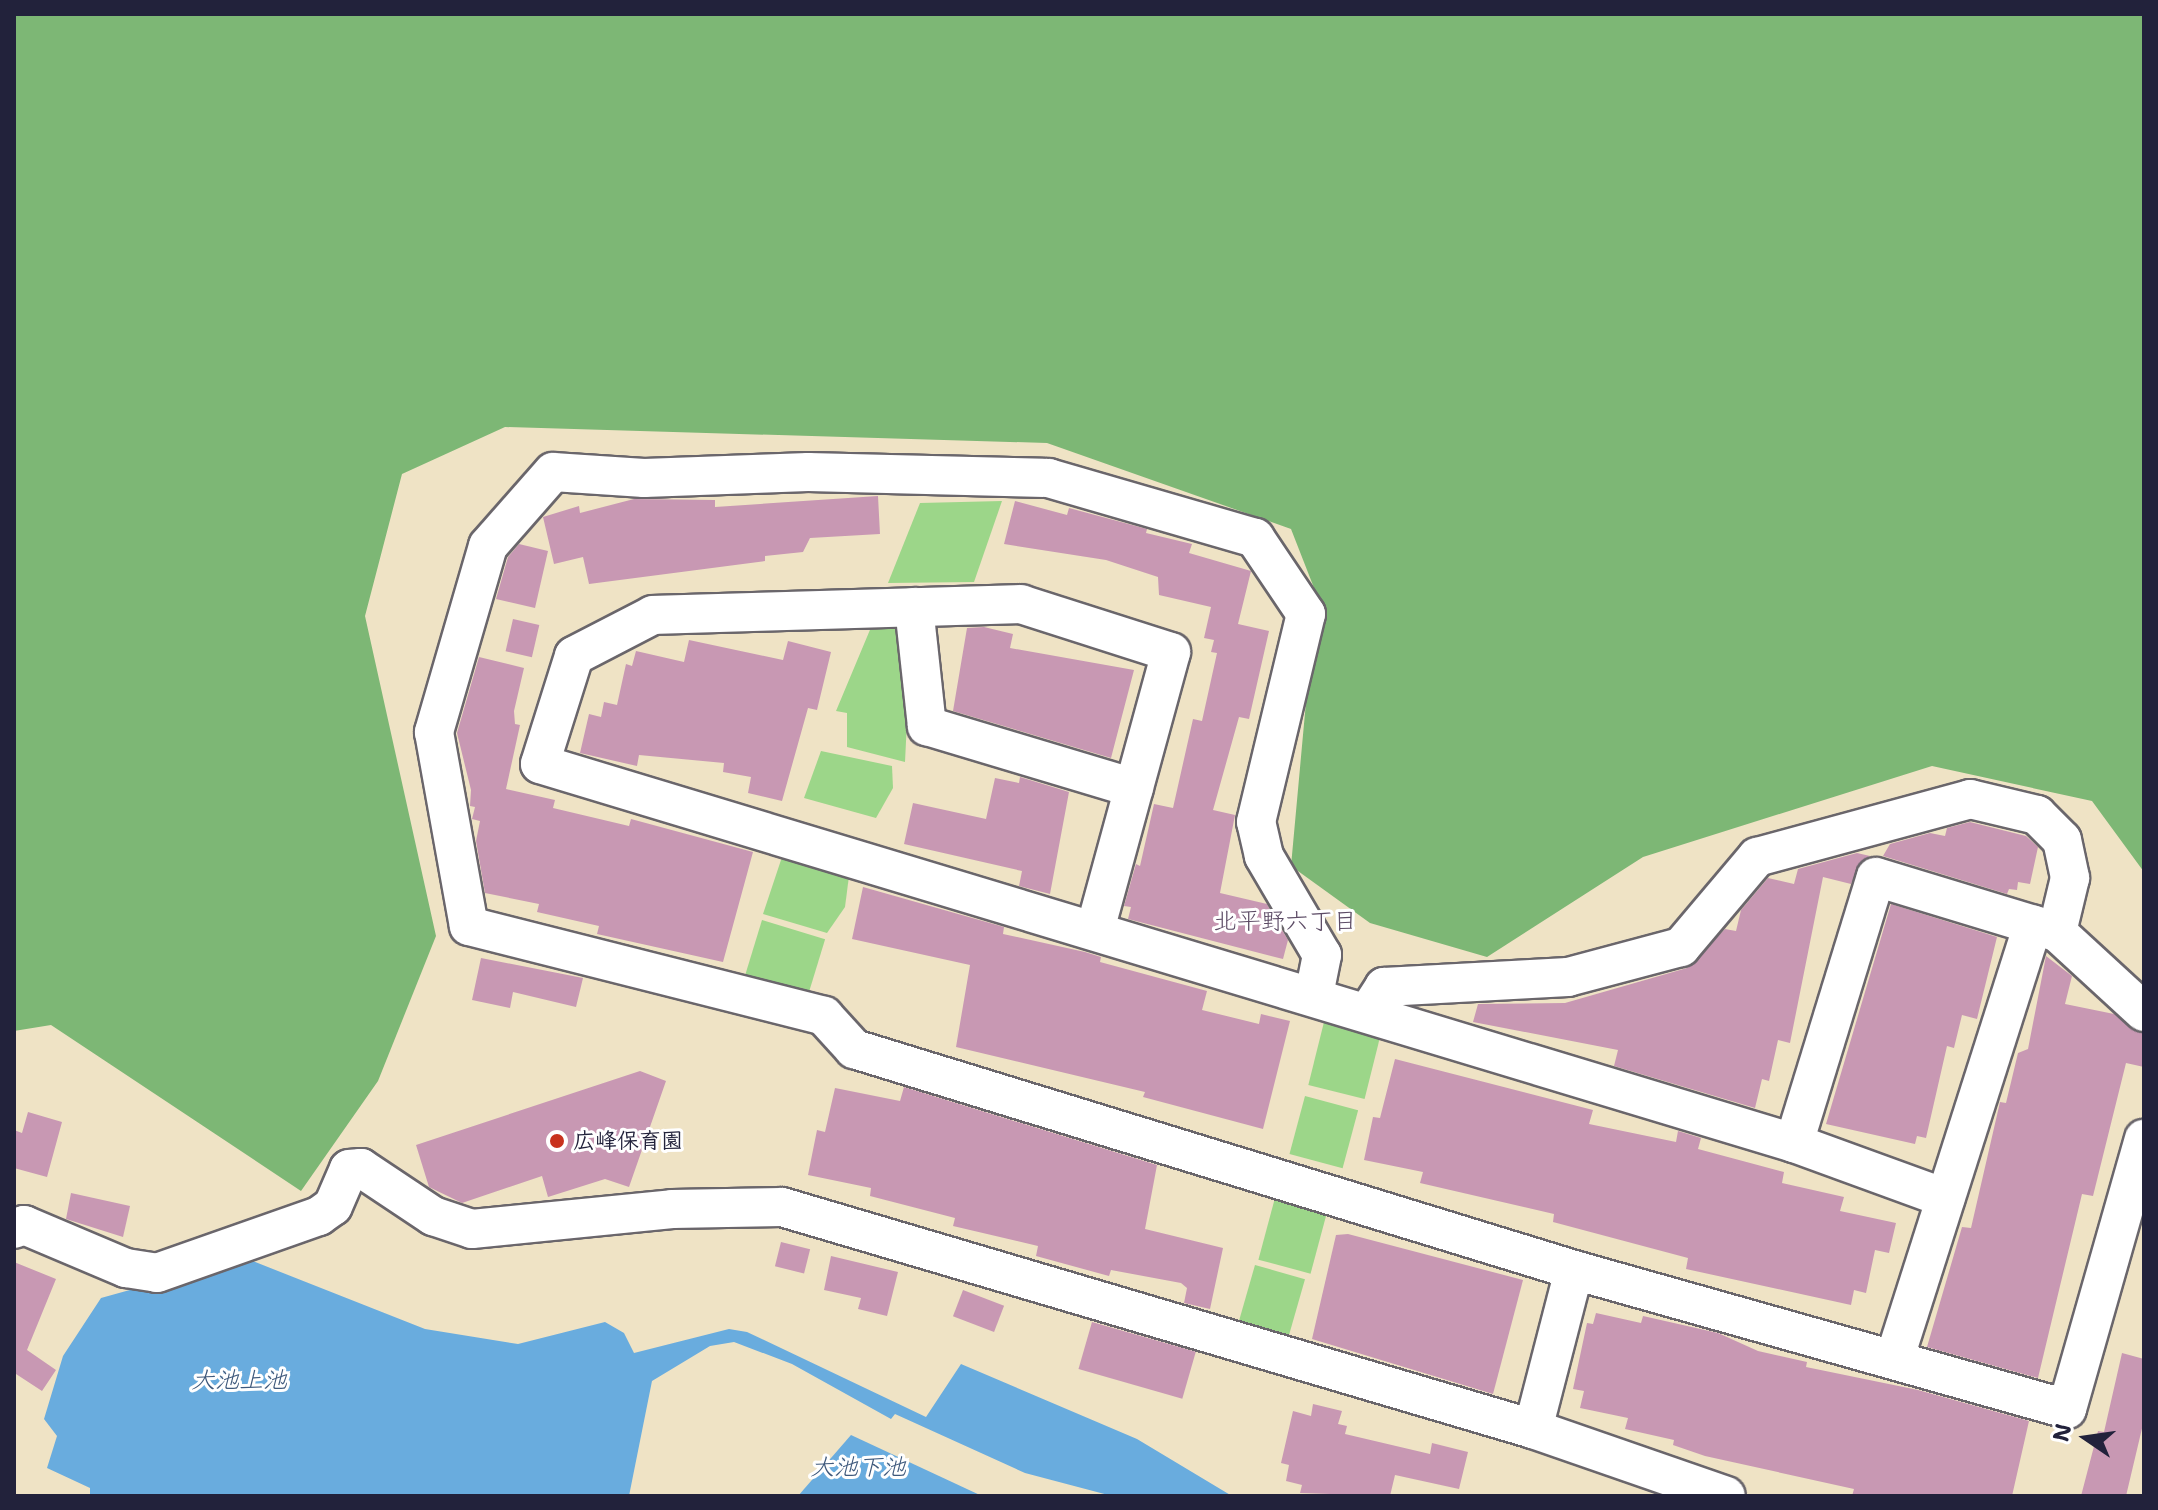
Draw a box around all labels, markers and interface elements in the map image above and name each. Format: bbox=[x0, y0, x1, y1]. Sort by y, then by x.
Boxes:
district label: 北平野六丁目 bbox=[1213, 908, 1357, 936]
place label: 広峰保育園 bbox=[573, 1128, 683, 1154]
marker: 広峰保育園 bbox=[548, 1132, 566, 1150]
water label: 大池上池 bbox=[191, 1367, 287, 1395]
north arrow bbox=[2046, 1398, 2126, 1478]
text: N bbox=[2046, 1421, 2078, 1444]
water label: 大池下池 bbox=[810, 1454, 906, 1482]

